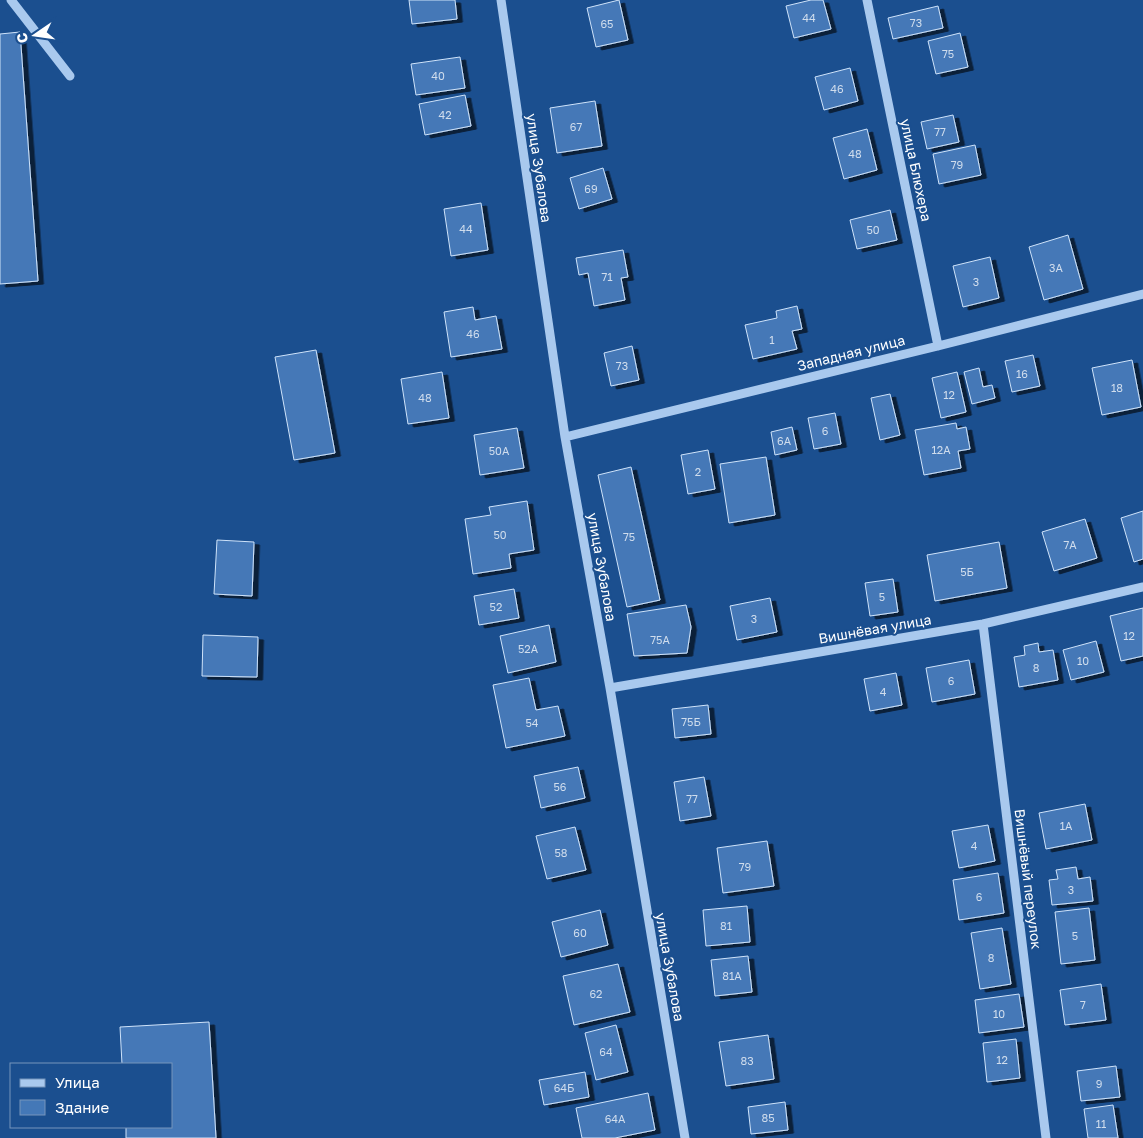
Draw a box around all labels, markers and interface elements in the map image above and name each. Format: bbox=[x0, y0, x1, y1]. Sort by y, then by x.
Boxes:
north arrow bbox=[10, 10, 60, 60]
house number: 44 bbox=[802, 11, 816, 24]
house number: 73 bbox=[910, 16, 922, 29]
house number: 65 bbox=[600, 17, 614, 30]
text: С bbox=[12, 31, 31, 45]
house number: 75 bbox=[942, 47, 954, 60]
house number: 40 bbox=[431, 69, 445, 82]
house number: 46 bbox=[830, 82, 844, 95]
house number: 42 bbox=[438, 108, 452, 121]
street label: улица Зубалова bbox=[523, 112, 556, 224]
street label: улица Блюхера bbox=[897, 117, 936, 223]
house number: 67 bbox=[570, 120, 582, 133]
house number: 77 bbox=[934, 125, 946, 138]
house number: 48 bbox=[848, 147, 862, 160]
house number: 79 bbox=[951, 158, 963, 171]
house number: 69 bbox=[584, 182, 598, 195]
house number: 44 bbox=[459, 222, 473, 235]
house number: 50 bbox=[866, 223, 880, 236]
house number: 3А bbox=[1049, 261, 1064, 274]
house number: 71 bbox=[601, 270, 613, 283]
house number: 3 bbox=[973, 275, 979, 288]
house number: 46 bbox=[466, 327, 480, 340]
street label: Западная улица bbox=[795, 331, 907, 374]
house number: 1 bbox=[769, 333, 775, 346]
house number: 73 bbox=[616, 359, 628, 372]
house number: 16 bbox=[1016, 367, 1028, 380]
house number: 18 bbox=[1111, 381, 1123, 394]
house number: 12 bbox=[943, 388, 955, 401]
house number: 48 bbox=[418, 391, 432, 404]
house number: 6 bbox=[822, 424, 829, 437]
house number: 6А bbox=[777, 434, 792, 447]
house number: 12А bbox=[931, 443, 951, 456]
house number: 50А bbox=[489, 444, 510, 457]
house number: 2 bbox=[695, 465, 701, 478]
street label: улица Зубалова bbox=[585, 511, 620, 622]
house number: 50 bbox=[493, 528, 507, 541]
house number: 75 bbox=[623, 530, 635, 543]
house number: 7А bbox=[1063, 538, 1077, 551]
house number: 5Б bbox=[960, 565, 974, 578]
house number: 5 bbox=[879, 590, 885, 603]
house number: 52 bbox=[490, 600, 502, 613]
street label: Вишнёвая улица bbox=[817, 610, 933, 647]
house number: 3 bbox=[751, 612, 757, 625]
house number: 12 bbox=[1123, 629, 1135, 642]
house number: 75А bbox=[650, 633, 670, 646]
house number: 52А bbox=[518, 642, 539, 655]
house number: 10 bbox=[1077, 654, 1089, 667]
house number: 8 bbox=[1033, 661, 1040, 674]
house number: 6 bbox=[948, 674, 955, 687]
house number: 4 bbox=[880, 685, 887, 698]
house number: 75Б bbox=[681, 715, 701, 728]
house number: 54 bbox=[525, 716, 539, 729]
house number: 56 bbox=[553, 780, 567, 793]
house number: 77 bbox=[686, 792, 698, 805]
street label: Вишнёвый переулок bbox=[1011, 808, 1046, 950]
house number: 1А bbox=[1060, 819, 1073, 832]
house number: 4 bbox=[971, 839, 978, 852]
house number: 58 bbox=[554, 846, 568, 859]
house number: 79 bbox=[739, 860, 751, 873]
house number: 3 bbox=[1068, 883, 1074, 896]
house number: 6 bbox=[976, 890, 983, 903]
street label: улица Зубалова bbox=[653, 911, 688, 1022]
house number: 81 bbox=[720, 919, 732, 932]
house number: 60 bbox=[573, 926, 587, 939]
house number: 5 bbox=[1072, 929, 1078, 942]
house number: 8 bbox=[988, 951, 995, 964]
house number: 81А bbox=[722, 969, 742, 982]
house number: 62 bbox=[589, 987, 603, 1000]
house number: 7 bbox=[1080, 998, 1086, 1011]
house number: 10 bbox=[993, 1007, 1005, 1020]
house number: 64 bbox=[599, 1045, 613, 1058]
house number: 12 bbox=[996, 1053, 1008, 1066]
house number: 83 bbox=[740, 1054, 754, 1067]
legend bbox=[10, 1063, 172, 1128]
text: Улица bbox=[55, 1073, 100, 1091]
house number: 9 bbox=[1096, 1077, 1102, 1090]
house number: 64Б bbox=[554, 1081, 574, 1094]
text: Здание bbox=[55, 1098, 109, 1116]
house number: 85 bbox=[761, 1111, 775, 1124]
house number: 64А bbox=[605, 1112, 626, 1125]
house number: 11 bbox=[1096, 1117, 1106, 1130]

